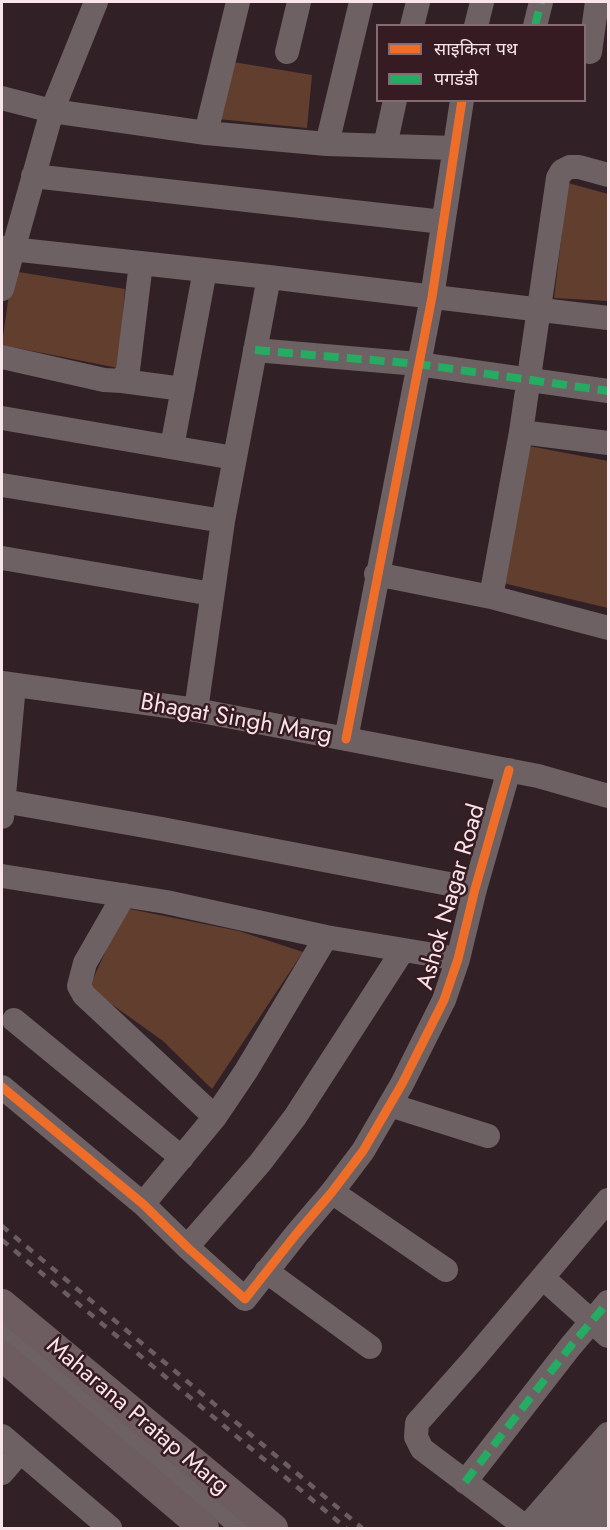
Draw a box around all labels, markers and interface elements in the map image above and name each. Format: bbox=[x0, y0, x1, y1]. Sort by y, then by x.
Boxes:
legend bbox=[376, 24, 586, 102]
text: साइकिल पथ bbox=[434, 36, 517, 62]
text: पगडंडी bbox=[434, 66, 478, 92]
street label: Bhagat Singh Marg bbox=[138, 689, 334, 751]
street label: Ashok Nagar Road bbox=[412, 801, 492, 993]
street label: Maharana Pratap Marg bbox=[40, 1332, 234, 1502]

